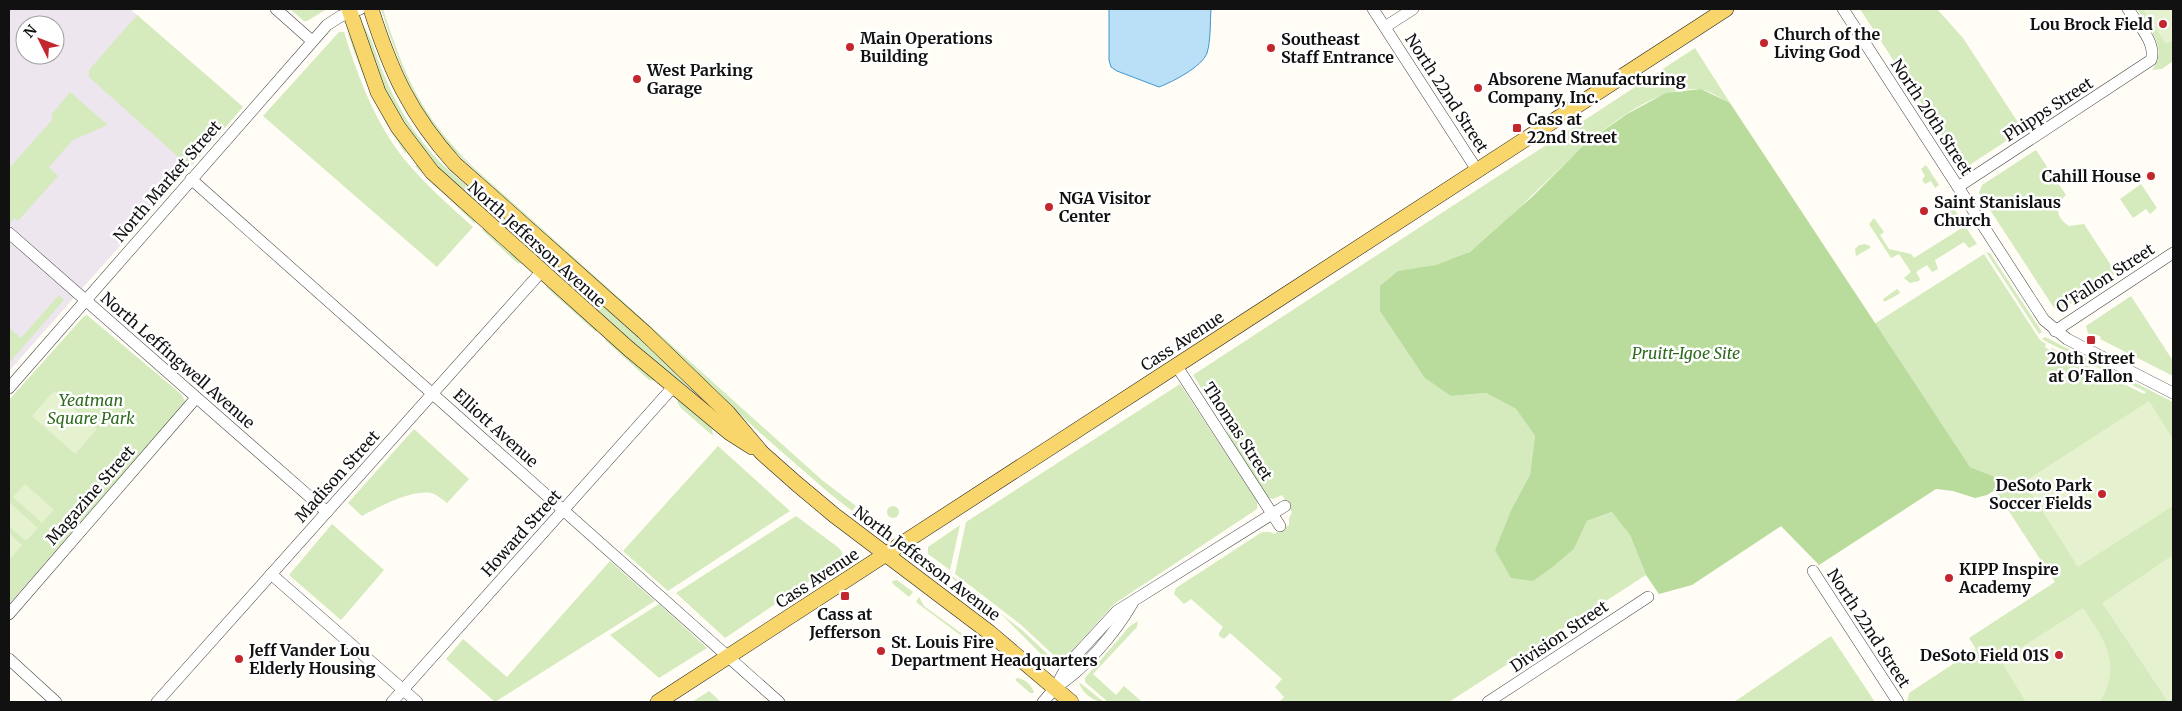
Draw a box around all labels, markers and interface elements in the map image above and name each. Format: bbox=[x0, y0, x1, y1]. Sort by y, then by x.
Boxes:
place label: Lou Brock Field bbox=[2030, 14, 2153, 34]
north arrow bbox=[15, 15, 65, 65]
marker: Lou Brock Field bbox=[2157, 18, 2169, 30]
text: N bbox=[20, 21, 41, 41]
place label: Church of the Living God bbox=[1774, 24, 1880, 62]
place label: Main Operations Building bbox=[860, 28, 993, 66]
place label: Southeast Staff Entrance bbox=[1281, 29, 1394, 67]
street label: North 22nd Street bbox=[1401, 30, 1493, 157]
marker: Church of the Living God bbox=[1758, 37, 1770, 49]
marker: Main Operations Building bbox=[844, 41, 856, 53]
marker: Southeast Staff Entrance bbox=[1265, 42, 1277, 54]
street label: North 20th Street bbox=[1887, 55, 1978, 180]
place label: West Parking Garage bbox=[646, 60, 753, 98]
place label: Absorene Manufacturing Company, Inc. bbox=[1487, 69, 1686, 108]
street label: Phipps Street bbox=[1999, 72, 2097, 145]
marker: West Parking Garage bbox=[631, 73, 643, 85]
marker: Absorene Manufacturing Company, Inc. bbox=[1472, 82, 1484, 94]
place label: Cass at 22nd Street bbox=[1527, 109, 1618, 147]
street label: North Market Street bbox=[109, 116, 226, 246]
marker: Cass at 22nd Street bbox=[1511, 122, 1523, 134]
place label: Cahill House bbox=[2042, 166, 2141, 186]
marker: Cahill House bbox=[2145, 170, 2157, 182]
street label: North Jefferson Avenue bbox=[464, 177, 610, 311]
place label: NGA Visitor Center bbox=[1059, 188, 1152, 226]
place label: Saint Stanislaus Church bbox=[1934, 192, 2061, 230]
marker: NGA Visitor Center bbox=[1043, 201, 1055, 213]
marker: Saint Stanislaus Church bbox=[1918, 205, 1930, 217]
street label: O'Fallon Street bbox=[2052, 238, 2159, 317]
street label: North Leffingwell Avenue bbox=[97, 288, 259, 432]
street label: Cass Avenue bbox=[1137, 307, 1227, 375]
marker: 20th Street at O'Fallon bbox=[2085, 334, 2097, 346]
park label: Pruitt-Igoe Site bbox=[1632, 343, 1740, 363]
place label: 20th Street at O'Fallon bbox=[2047, 348, 2135, 386]
street label: Thomas Street bbox=[1199, 378, 1278, 484]
street label: Elliott Avenue bbox=[449, 385, 543, 471]
park label: Yeatman Square Park bbox=[47, 390, 135, 428]
street label: Madison Street bbox=[291, 425, 384, 526]
street label: Magazine Street bbox=[41, 441, 139, 549]
place label: DeSoto Park Soccer Fields bbox=[1989, 475, 2093, 513]
street label: Howard Street bbox=[477, 485, 566, 581]
marker: DeSoto Park Soccer Fields bbox=[2096, 488, 2108, 500]
street label: North Jefferson Avenue bbox=[850, 501, 1004, 625]
street label: Cass Avenue bbox=[772, 544, 862, 612]
place label: KIPP Inspire Academy bbox=[1958, 559, 2059, 597]
street label: North 22nd Street bbox=[1823, 565, 1915, 692]
marker: KIPP Inspire Academy bbox=[1943, 572, 1955, 584]
marker: Cass at Jefferson bbox=[839, 590, 851, 602]
street label: Division Street bbox=[1506, 596, 1612, 676]
place label: Cass at Jefferson bbox=[808, 604, 881, 642]
place label: St. Louis Fire Department Headquarters bbox=[891, 632, 1098, 670]
place label: Jeff Vander Lou Elderly Housing bbox=[248, 640, 376, 678]
marker: St. Louis Fire Department Headquarters bbox=[875, 645, 887, 657]
place label: DeSoto Field 01S bbox=[1920, 645, 2049, 665]
marker: DeSoto Field 01S bbox=[2053, 649, 2065, 661]
marker: Jeff Vander Lou Elderly Housing bbox=[233, 653, 245, 665]

